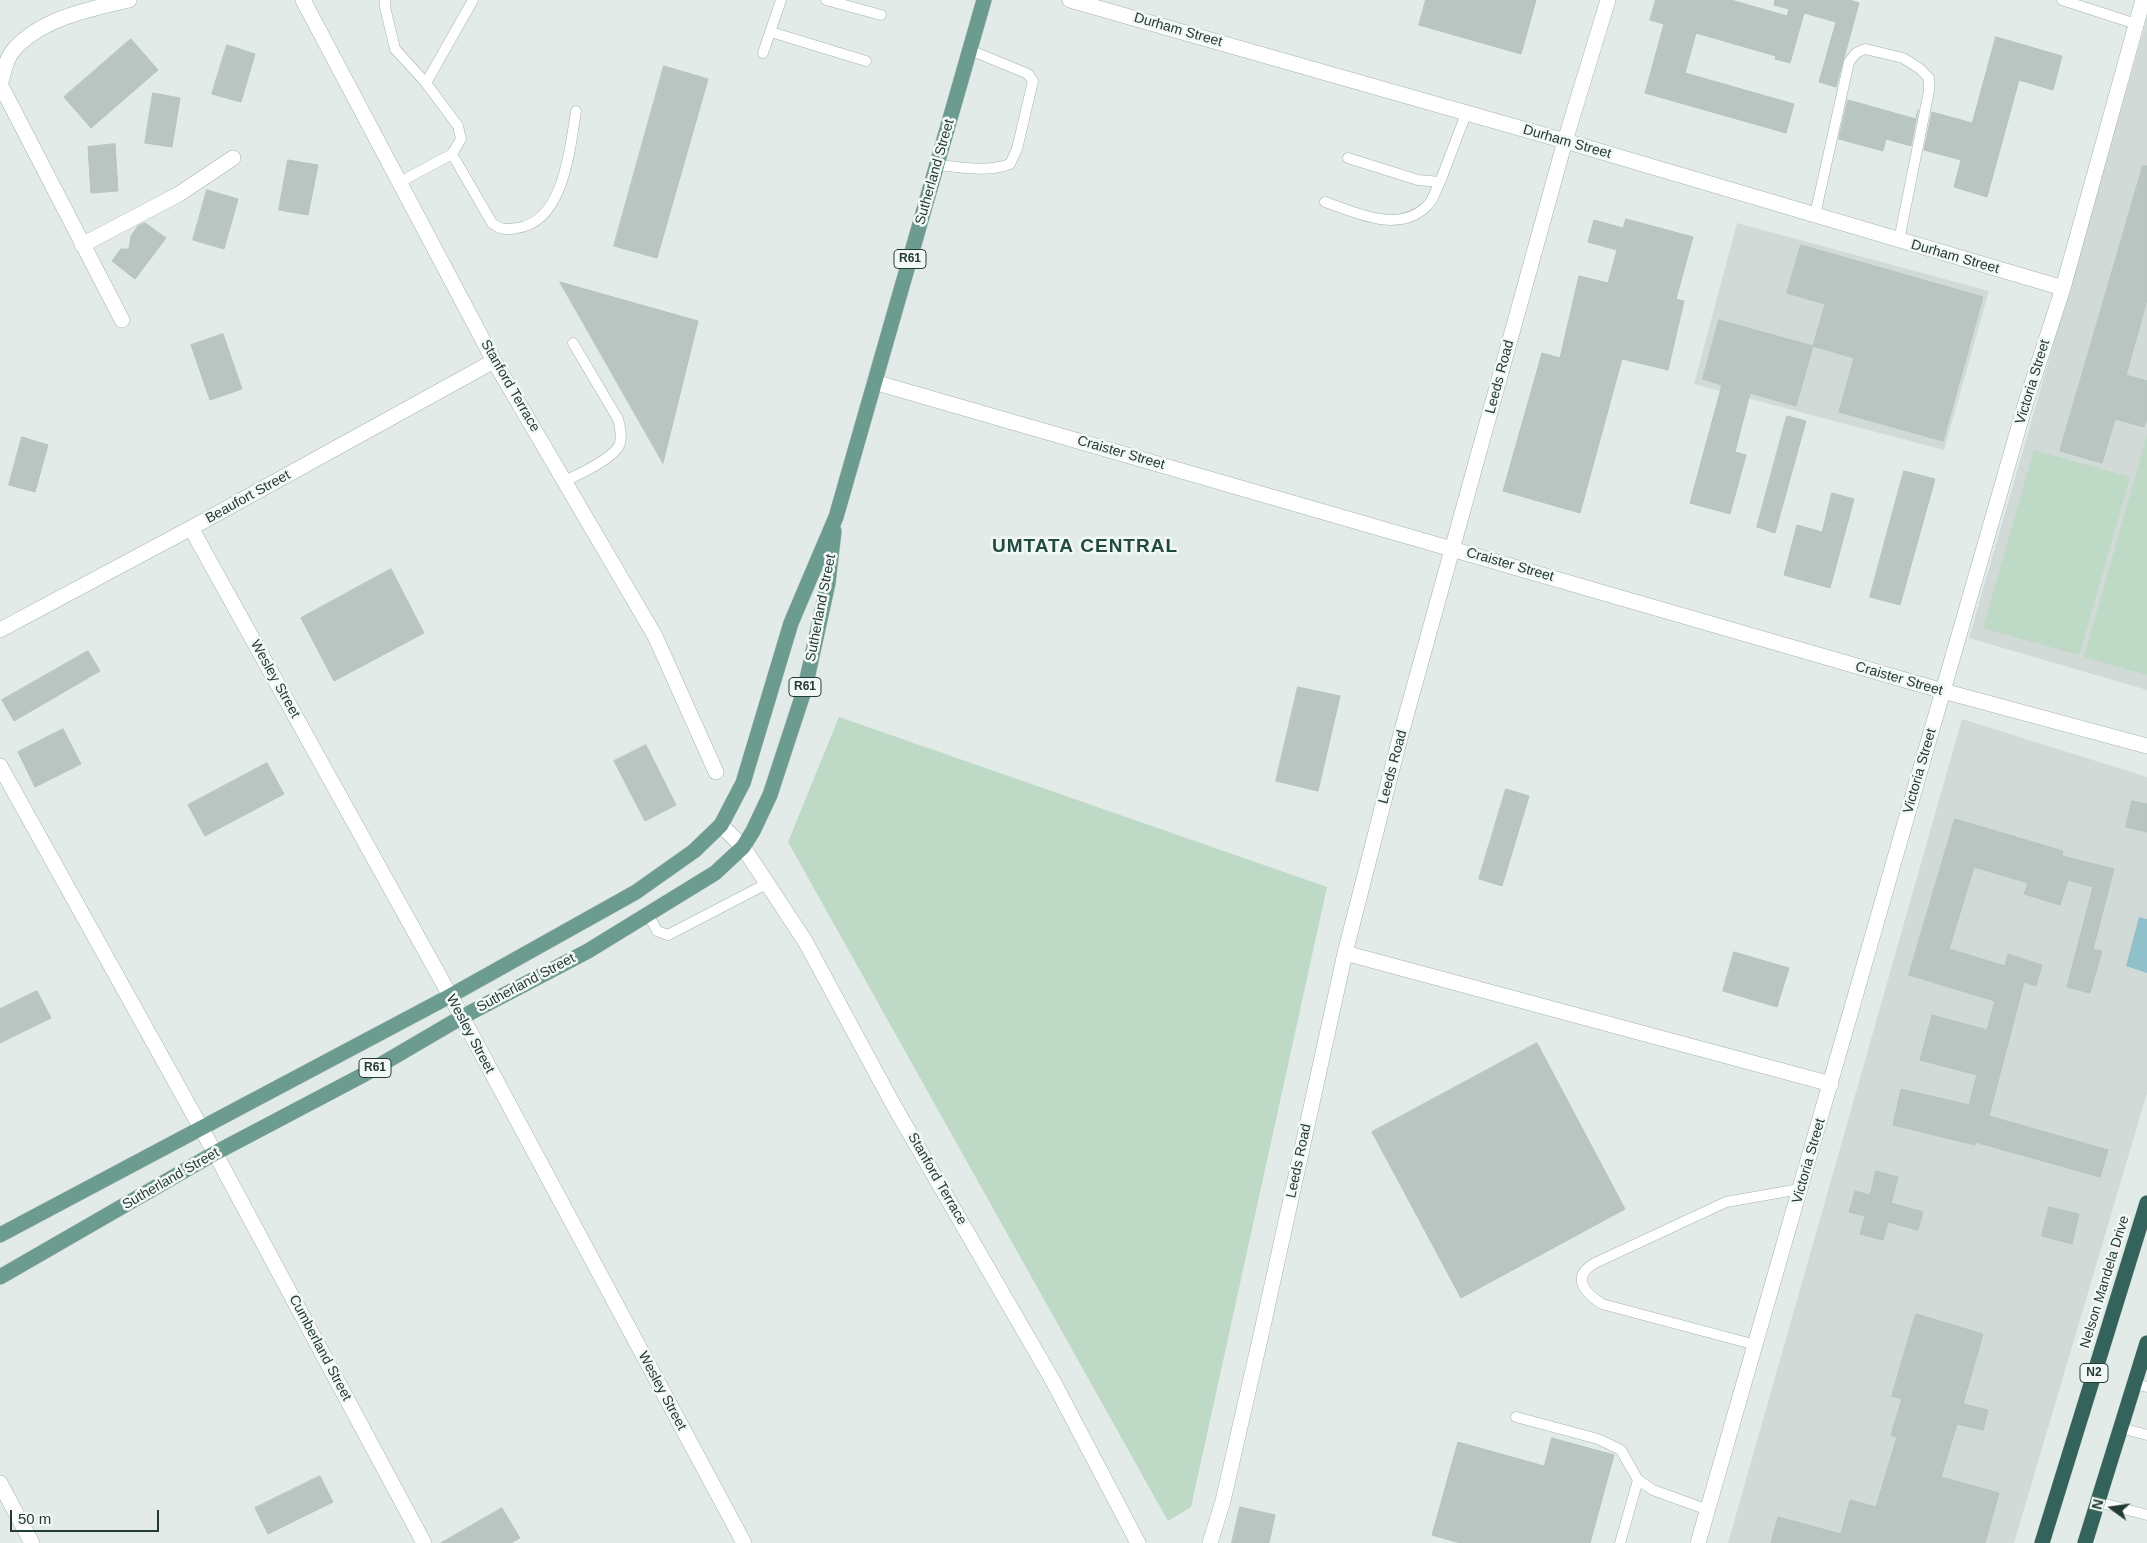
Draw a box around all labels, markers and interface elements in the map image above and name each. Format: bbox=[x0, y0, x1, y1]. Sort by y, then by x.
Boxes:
street label: Durham Street bbox=[1132, 9, 1224, 51]
street label: Sutherland Street bbox=[912, 117, 958, 227]
street label: Durham Street bbox=[1521, 121, 1613, 163]
street label: Durham Street bbox=[1909, 236, 2001, 278]
road number: R61 bbox=[894, 250, 926, 268]
street label: Stanford Terrace bbox=[477, 337, 543, 435]
street label: Leeds Road bbox=[1482, 338, 1518, 416]
street label: Victoria Street bbox=[2012, 338, 2054, 426]
street label: Craister Street bbox=[1075, 432, 1167, 474]
street label: Beaufort Street bbox=[203, 467, 293, 527]
district label: UMTATA CENTRAL bbox=[990, 536, 1180, 558]
street label: Craister Street bbox=[1464, 544, 1556, 586]
street label: Sutherland Street bbox=[802, 553, 840, 663]
street label: Wesley Street bbox=[247, 637, 303, 721]
street label: Craister Street bbox=[1853, 658, 1945, 700]
road number: R61 bbox=[789, 678, 821, 696]
street label: Victoria Street bbox=[1900, 727, 1940, 815]
street label: Leeds Road bbox=[1375, 728, 1411, 806]
street label: Sutherland Street bbox=[474, 950, 578, 1016]
street label: Wesley Street bbox=[442, 992, 498, 1076]
road number: R61 bbox=[359, 1058, 391, 1078]
street label: Victoria Street bbox=[1789, 1117, 1829, 1205]
street label: Leeds Road bbox=[1283, 1122, 1315, 1200]
street label: Stanford Terrace bbox=[904, 1130, 970, 1228]
street label: Sutherland Street bbox=[120, 1144, 222, 1214]
street label: Nelson Mandela Drive bbox=[2077, 1214, 2133, 1350]
street label: Cumberland Street bbox=[285, 1292, 355, 1404]
street label: Wesley Street bbox=[634, 1349, 690, 1433]
road number: N2 bbox=[2080, 1364, 2108, 1382]
north arrow bbox=[2087, 1483, 2137, 1533]
text: N bbox=[2088, 1498, 2106, 1511]
scale bar bbox=[12, 1500, 161, 1532]
text: 50 m bbox=[18, 1510, 51, 1527]

